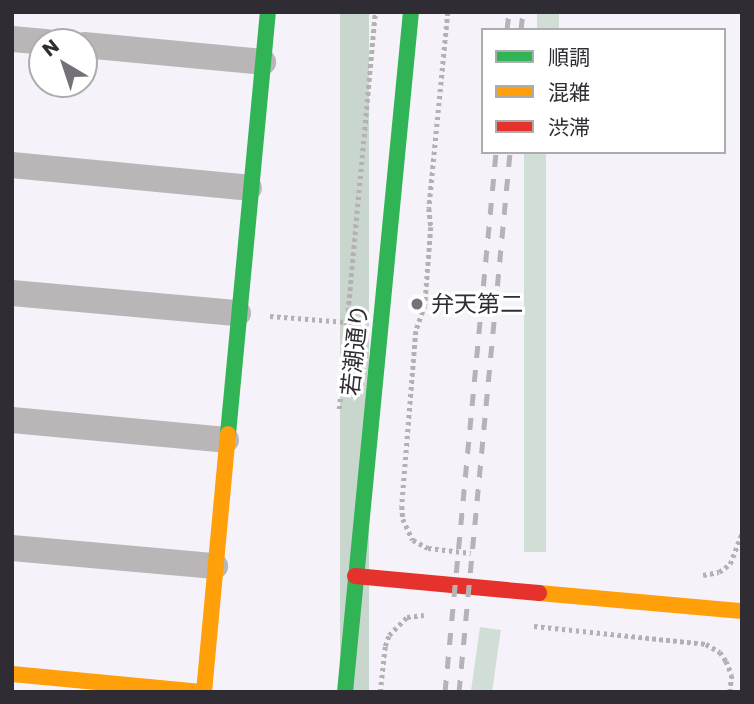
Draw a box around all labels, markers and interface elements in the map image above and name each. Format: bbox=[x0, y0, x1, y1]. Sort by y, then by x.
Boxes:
north arrow bbox=[28, 28, 98, 98]
legend bbox=[481, 28, 726, 154]
text: N bbox=[37, 33, 65, 63]
text: 順調 bbox=[548, 43, 590, 72]
text: 混雑 bbox=[548, 78, 590, 107]
text: 渋滞 bbox=[548, 113, 590, 142]
place label: 弁天第二 bbox=[431, 290, 523, 318]
marker: 弁天第二 bbox=[409, 296, 425, 312]
street label: 若潮通り bbox=[336, 303, 374, 397]

